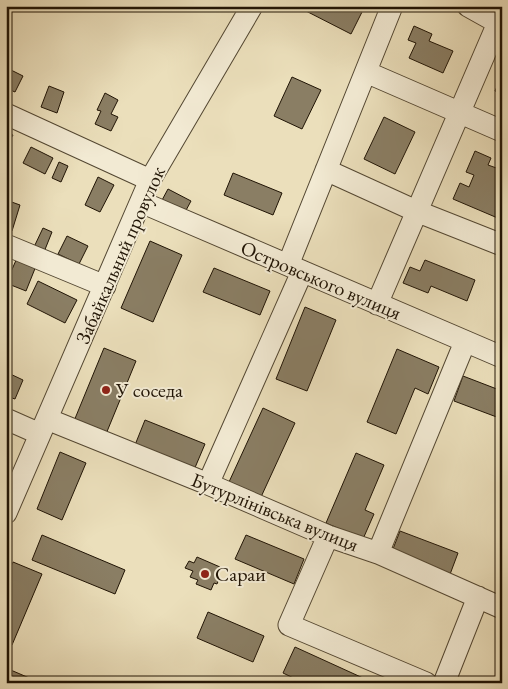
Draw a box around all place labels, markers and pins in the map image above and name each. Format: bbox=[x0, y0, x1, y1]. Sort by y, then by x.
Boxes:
place label: У соседа bbox=[115, 377, 183, 403]
marker: У соседа bbox=[100, 384, 112, 396]
place label: Сараи bbox=[215, 561, 266, 587]
marker: Сараи bbox=[199, 568, 211, 580]

